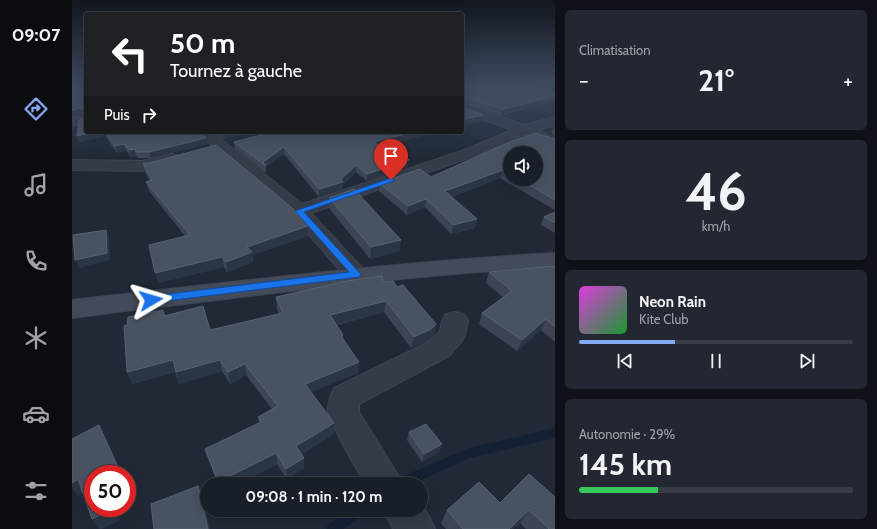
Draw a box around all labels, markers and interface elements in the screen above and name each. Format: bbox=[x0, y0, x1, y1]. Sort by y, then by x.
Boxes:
text: 09:07 bbox=[12, 24, 60, 46]
text: 50 m bbox=[170, 26, 235, 60]
icon: left bbox=[104, 28, 156, 80]
text: Climatisation bbox=[579, 42, 651, 58]
text: Tournez à gauche bbox=[170, 60, 302, 82]
text: 21° bbox=[698, 62, 734, 99]
text: − bbox=[579, 67, 589, 94]
text: + bbox=[843, 67, 853, 94]
icon: directions bbox=[22, 95, 50, 123]
icon: right bbox=[138, 104, 160, 126]
text: Puis bbox=[104, 106, 130, 124]
pin bbox=[374, 139, 408, 180]
icon: arrive bbox=[380, 145, 402, 167]
map controls bbox=[503, 146, 543, 186]
button: sound bbox=[503, 146, 543, 186]
text: 46 bbox=[685, 160, 747, 223]
icon: music bbox=[22, 171, 50, 199]
text: km/h bbox=[702, 218, 730, 234]
icon: phone bbox=[22, 247, 50, 275]
position arrow bbox=[130, 279, 172, 321]
text: Neon Rain bbox=[639, 293, 706, 311]
text: Kite Club bbox=[639, 311, 688, 327]
icon: climate bbox=[22, 324, 50, 352]
icon: previous bbox=[614, 350, 636, 372]
icon: pause bbox=[705, 350, 727, 372]
icon: next bbox=[796, 350, 818, 372]
icon: car bbox=[22, 400, 50, 428]
text: Autonomie · 29% bbox=[579, 426, 675, 442]
text: 145 km bbox=[579, 446, 672, 483]
speed limit sign: 50 bbox=[84, 465, 136, 517]
icon: filters bbox=[22, 477, 50, 505]
text: 09:08 · 1 min · 120 m bbox=[246, 488, 382, 506]

